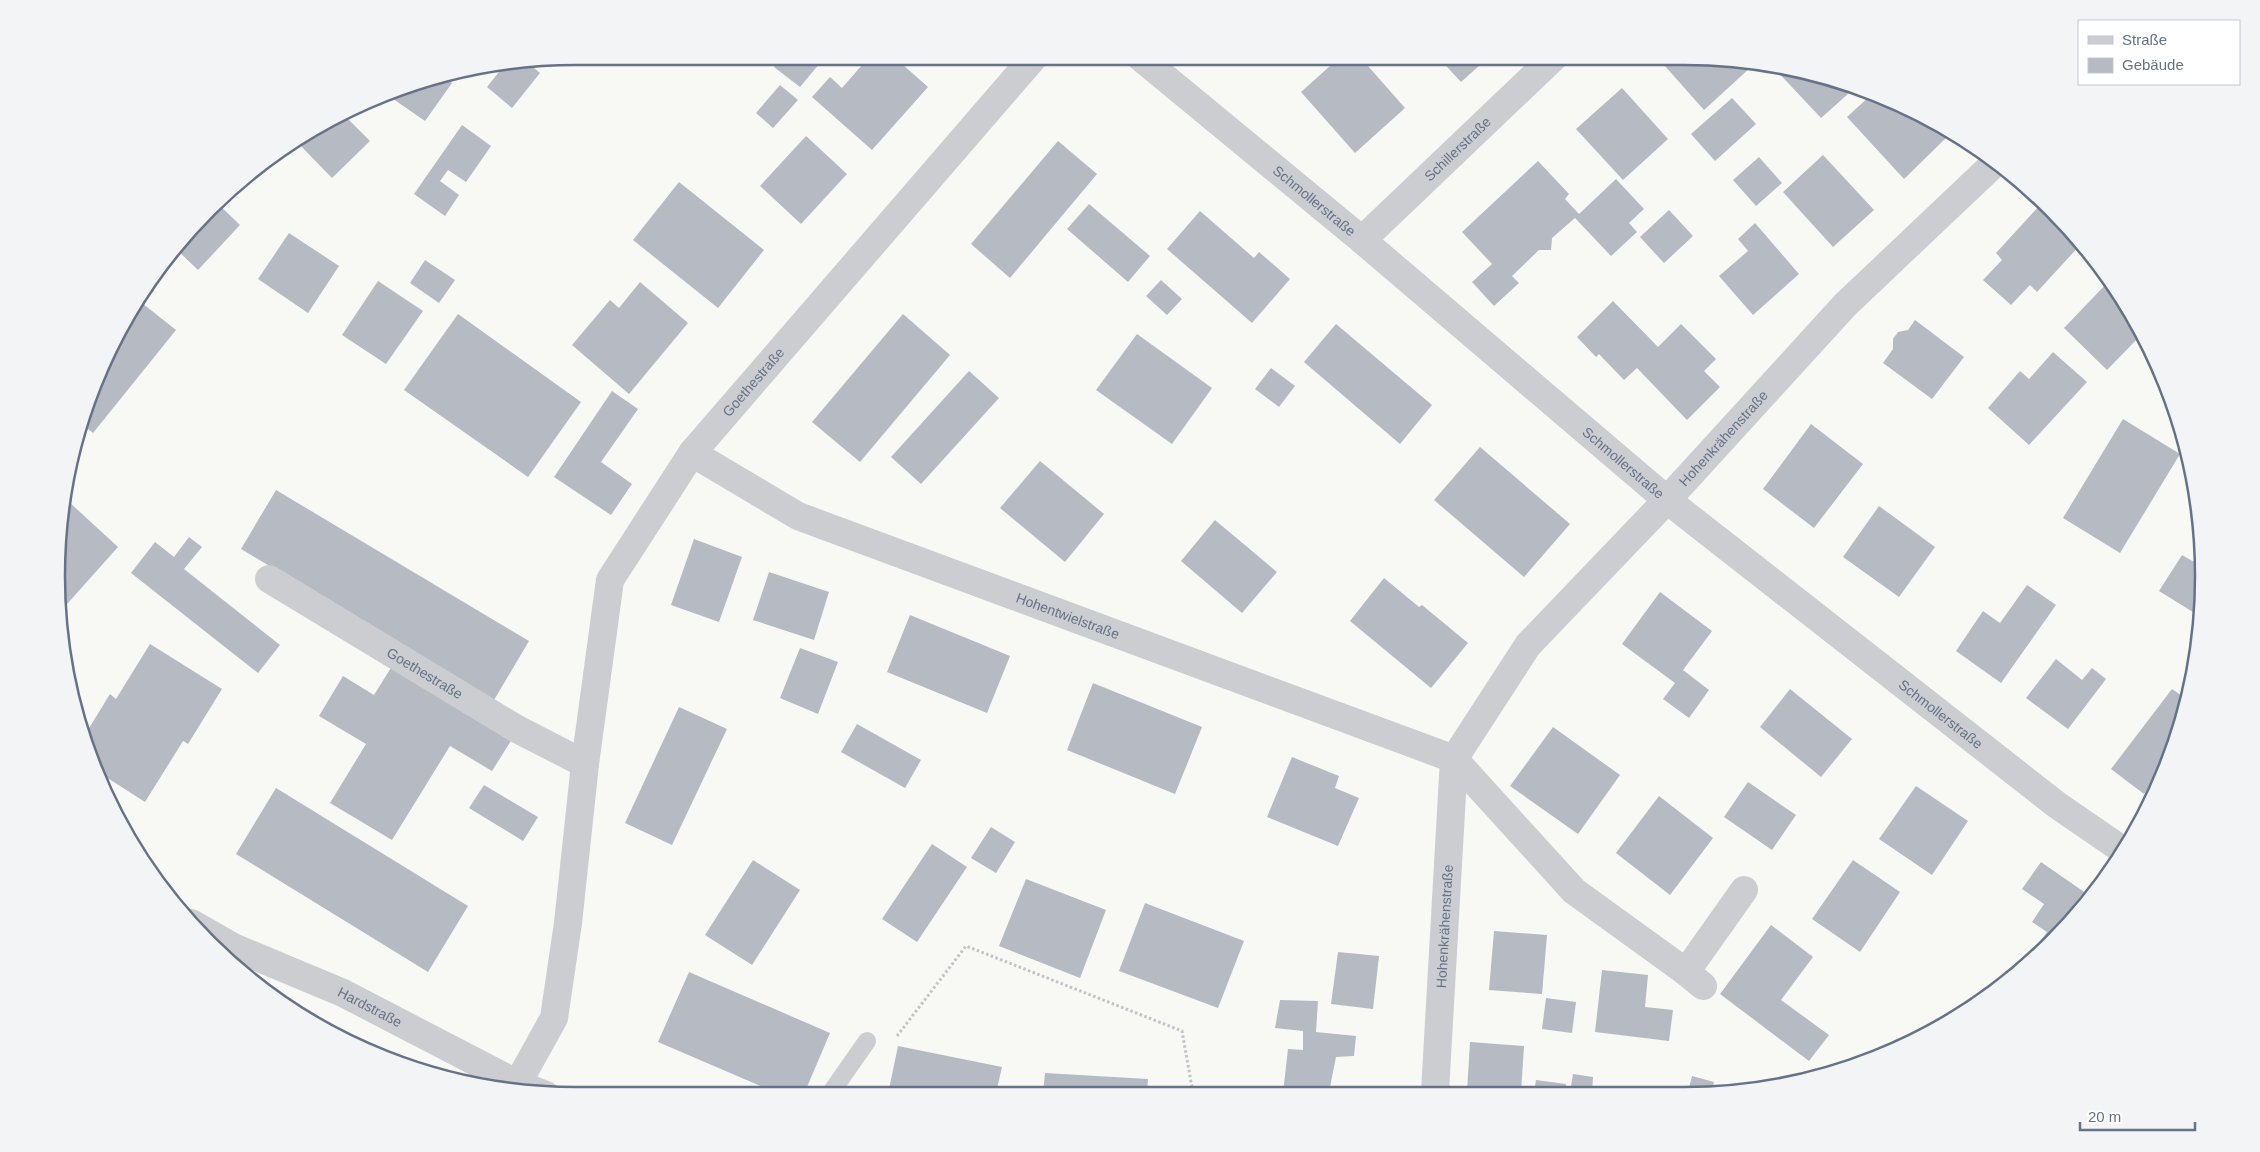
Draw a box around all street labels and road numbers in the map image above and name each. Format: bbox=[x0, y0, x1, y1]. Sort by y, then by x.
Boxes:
street label: Schillerstraße bbox=[1421, 113, 1494, 184]
street label: Schmollerstraße bbox=[1270, 162, 1359, 240]
street label: Goethestraße bbox=[719, 344, 788, 420]
street label: Hohenkrähenstraße bbox=[1676, 387, 1771, 489]
street label: Schmollerstraße bbox=[1579, 424, 1667, 502]
street label: Hohentwielstraße bbox=[1014, 589, 1122, 642]
street label: Goethestraße bbox=[384, 644, 466, 702]
street label: Schmollerstraße bbox=[1896, 676, 1986, 752]
street label: Hohenkrähenstraße bbox=[1433, 864, 1456, 989]
street label: Hardstraße bbox=[335, 984, 405, 1030]

